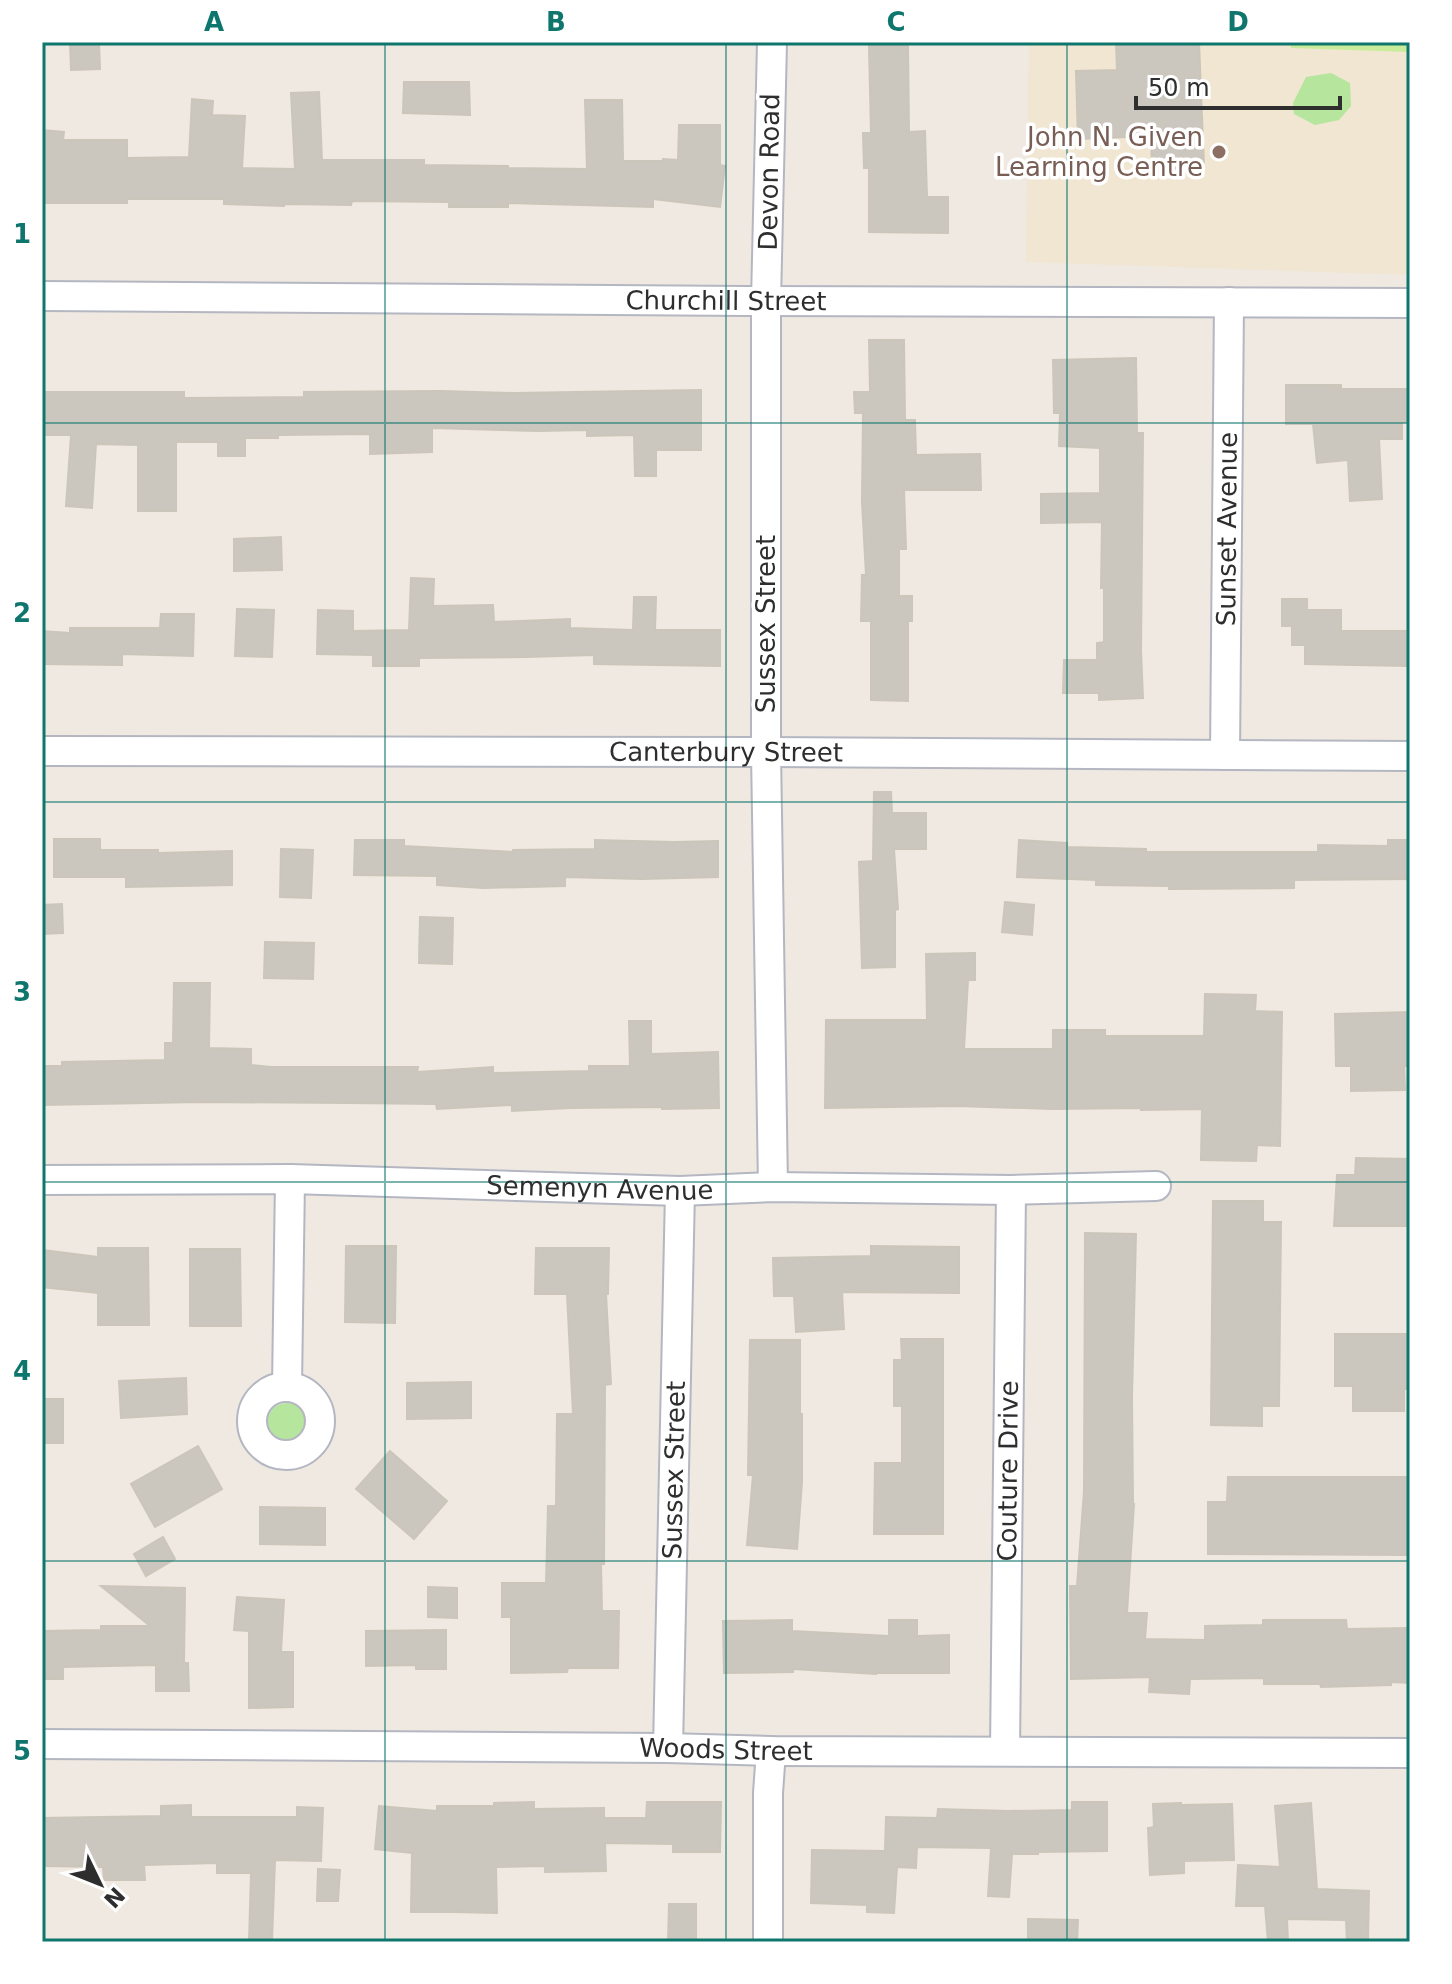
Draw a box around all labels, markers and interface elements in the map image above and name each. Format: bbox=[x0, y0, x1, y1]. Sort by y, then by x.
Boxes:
text: A bbox=[204, 7, 224, 37]
text: B bbox=[546, 7, 566, 37]
text: C bbox=[886, 7, 906, 37]
text: D bbox=[1227, 7, 1249, 37]
scale bar bbox=[1136, 60, 1340, 110]
text: 50 m bbox=[1148, 74, 1210, 102]
street label: Devon Road bbox=[753, 93, 785, 251]
place label: John N. Given Learning Centre bbox=[995, 122, 1203, 182]
marker: John N. Given Learning Centre bbox=[1210, 143, 1228, 161]
text: 1 bbox=[13, 219, 31, 249]
street label: Churchill Street bbox=[625, 285, 827, 316]
street label: Sunset Avenue bbox=[1211, 432, 1243, 626]
street label: Sussex Street bbox=[751, 535, 781, 713]
text: 2 bbox=[13, 598, 31, 628]
street label: Canterbury Street bbox=[609, 737, 843, 767]
text: 3 bbox=[13, 977, 31, 1007]
street label: Semenyn Avenue bbox=[486, 1170, 714, 1206]
text: 4 bbox=[13, 1356, 31, 1386]
street label: Couture Drive bbox=[992, 1380, 1024, 1562]
street label: Sussex Street bbox=[657, 1381, 691, 1560]
street label: Woods Street bbox=[639, 1733, 813, 1766]
text: 5 bbox=[13, 1736, 31, 1766]
north arrow bbox=[60, 1844, 140, 1924]
text: N bbox=[99, 1882, 130, 1913]

